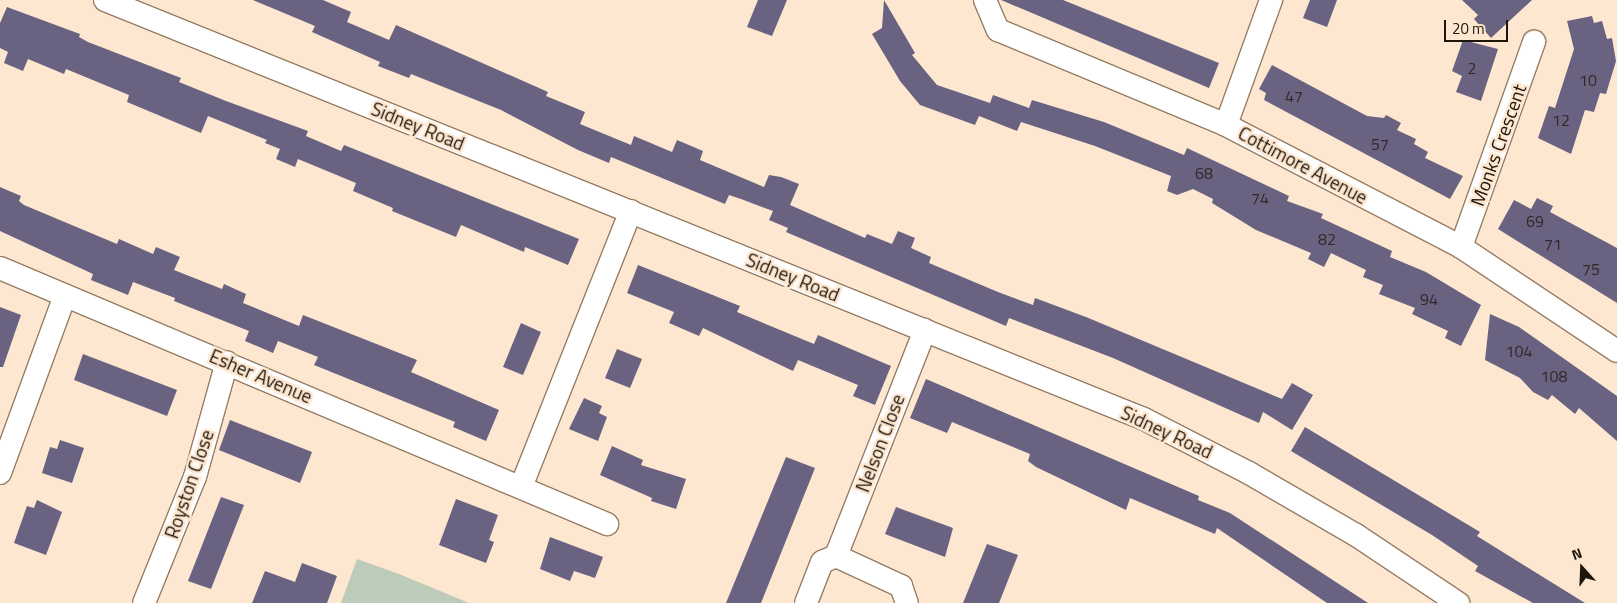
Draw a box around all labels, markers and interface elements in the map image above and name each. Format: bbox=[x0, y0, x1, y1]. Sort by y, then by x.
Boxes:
scale bar bbox=[1447, 10, 1511, 42]
text: 20 m bbox=[1452, 17, 1485, 40]
house number: 2 bbox=[1468, 58, 1476, 78]
house number: 10 bbox=[1579, 70, 1597, 90]
street label: Monks Crescent bbox=[1465, 81, 1531, 209]
house number: 47 bbox=[1285, 86, 1303, 106]
street label: Sidney Road bbox=[368, 97, 468, 155]
house number: 12 bbox=[1552, 110, 1570, 130]
street label: Cottimore Avenue bbox=[1234, 121, 1372, 209]
house number: 57 bbox=[1371, 134, 1389, 154]
house number: 68 bbox=[1195, 163, 1213, 183]
house number: 74 bbox=[1251, 188, 1269, 208]
house number: 69 bbox=[1526, 211, 1544, 231]
house number: 82 bbox=[1318, 229, 1336, 249]
house number: 71 bbox=[1544, 234, 1562, 254]
street label: Sidney Road bbox=[743, 248, 843, 306]
house number: 75 bbox=[1582, 259, 1600, 279]
house number: 94 bbox=[1420, 289, 1438, 309]
house number: 104 bbox=[1506, 341, 1532, 361]
street label: Esher Avenue bbox=[206, 344, 316, 408]
house number: 108 bbox=[1541, 366, 1567, 386]
street label: Nelson Close bbox=[851, 391, 909, 495]
street label: Sidney Road bbox=[1117, 401, 1217, 463]
street label: Royston Close bbox=[160, 427, 218, 541]
text: N bbox=[1569, 542, 1585, 565]
north arrow bbox=[1557, 543, 1607, 593]

